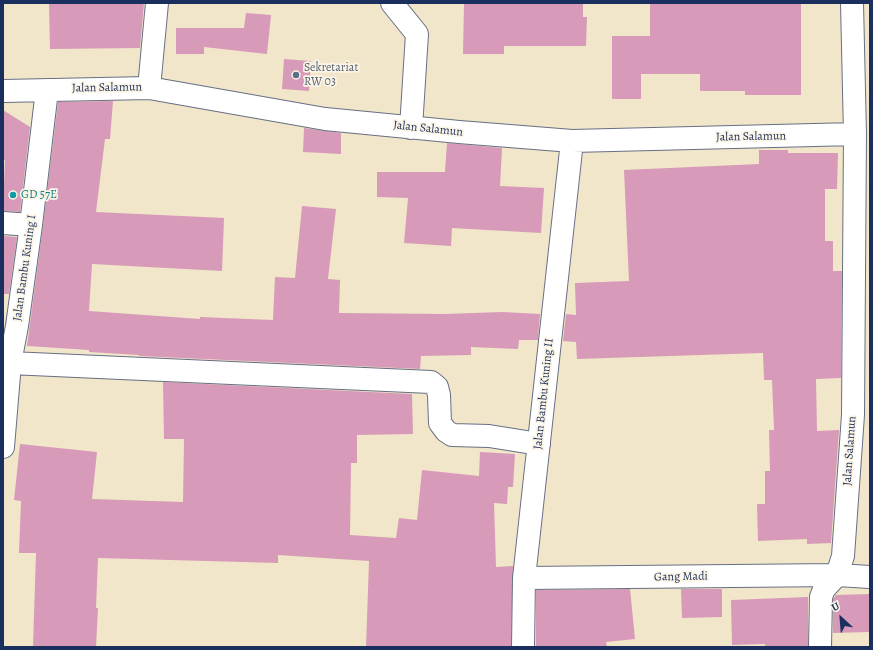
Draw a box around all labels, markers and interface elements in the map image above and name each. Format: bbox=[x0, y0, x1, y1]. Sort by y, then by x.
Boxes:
place label: Sekretariat RW 03 bbox=[304, 61, 358, 89]
marker: Sekretariat RW 03 bbox=[291, 70, 301, 80]
street label: Jalan Salamun bbox=[72, 80, 142, 96]
street label: Jalan Salamun bbox=[392, 118, 464, 140]
street label: Jalan Salamun bbox=[716, 129, 786, 145]
place label: GD 57E bbox=[21, 188, 57, 202]
marker: GD 57E bbox=[8, 190, 18, 200]
street label: Jalan Bambu Kuning I bbox=[10, 214, 40, 322]
street label: Jalan Bambu Kuning II bbox=[531, 338, 557, 450]
street label: Jalan Salamun bbox=[840, 416, 860, 486]
street label: Gang Madi bbox=[654, 569, 708, 585]
north arrow bbox=[821, 598, 861, 638]
text: U bbox=[829, 598, 842, 615]

